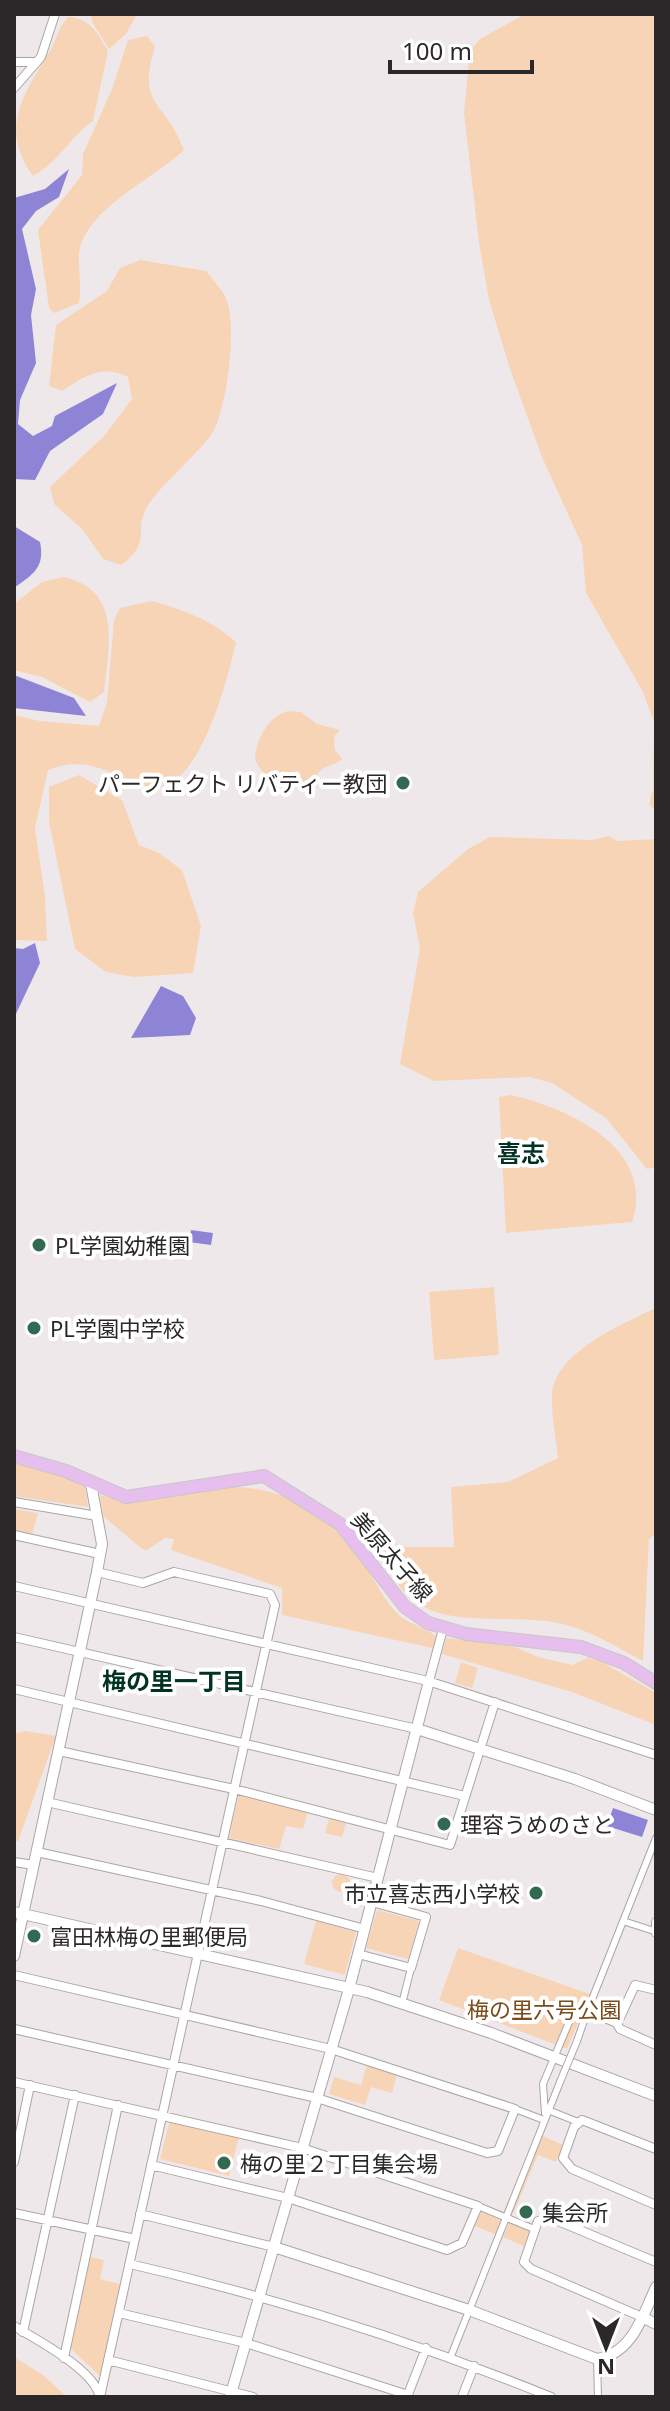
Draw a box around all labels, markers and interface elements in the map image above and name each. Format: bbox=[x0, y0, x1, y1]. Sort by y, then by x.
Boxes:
scale bar bbox=[390, 24, 532, 74]
text: 100 m bbox=[402, 34, 472, 67]
place label: パーフェクト リバティー教団 bbox=[98, 768, 387, 798]
marker: パーフェクト リバティー教団 bbox=[394, 774, 412, 792]
district label: 喜志 bbox=[497, 1136, 545, 1169]
place label: PL学園幼稚園 bbox=[55, 1230, 190, 1260]
marker: PL学園幼稚園 bbox=[30, 1236, 48, 1254]
place label: PL学園中学校 bbox=[50, 1313, 185, 1343]
marker: PL学園中学校 bbox=[25, 1319, 43, 1337]
street label: 美原太子線 bbox=[346, 1505, 440, 1607]
district label: 梅の里一丁目 bbox=[102, 1664, 246, 1697]
place label: 理容うめのさと bbox=[460, 1809, 614, 1839]
marker: 理容うめのさと bbox=[435, 1815, 453, 1833]
place label: 市立喜志西小学校 bbox=[344, 1878, 520, 1908]
marker: 市立喜志西小学校 bbox=[527, 1884, 545, 1902]
place label: 富田林梅の里郵便局 bbox=[50, 1921, 248, 1951]
marker: 富田林梅の里郵便局 bbox=[25, 1927, 43, 1945]
park label: 梅の里六号公園 bbox=[467, 1994, 621, 2024]
place label: 梅の里２丁目集会場 bbox=[240, 2148, 438, 2178]
marker: 梅の里２丁目集会場 bbox=[215, 2154, 233, 2172]
place label: 集会所 bbox=[542, 2197, 608, 2227]
marker: 集会所 bbox=[517, 2203, 535, 2221]
north arrow bbox=[566, 2307, 646, 2387]
text: N bbox=[597, 2353, 615, 2383]

